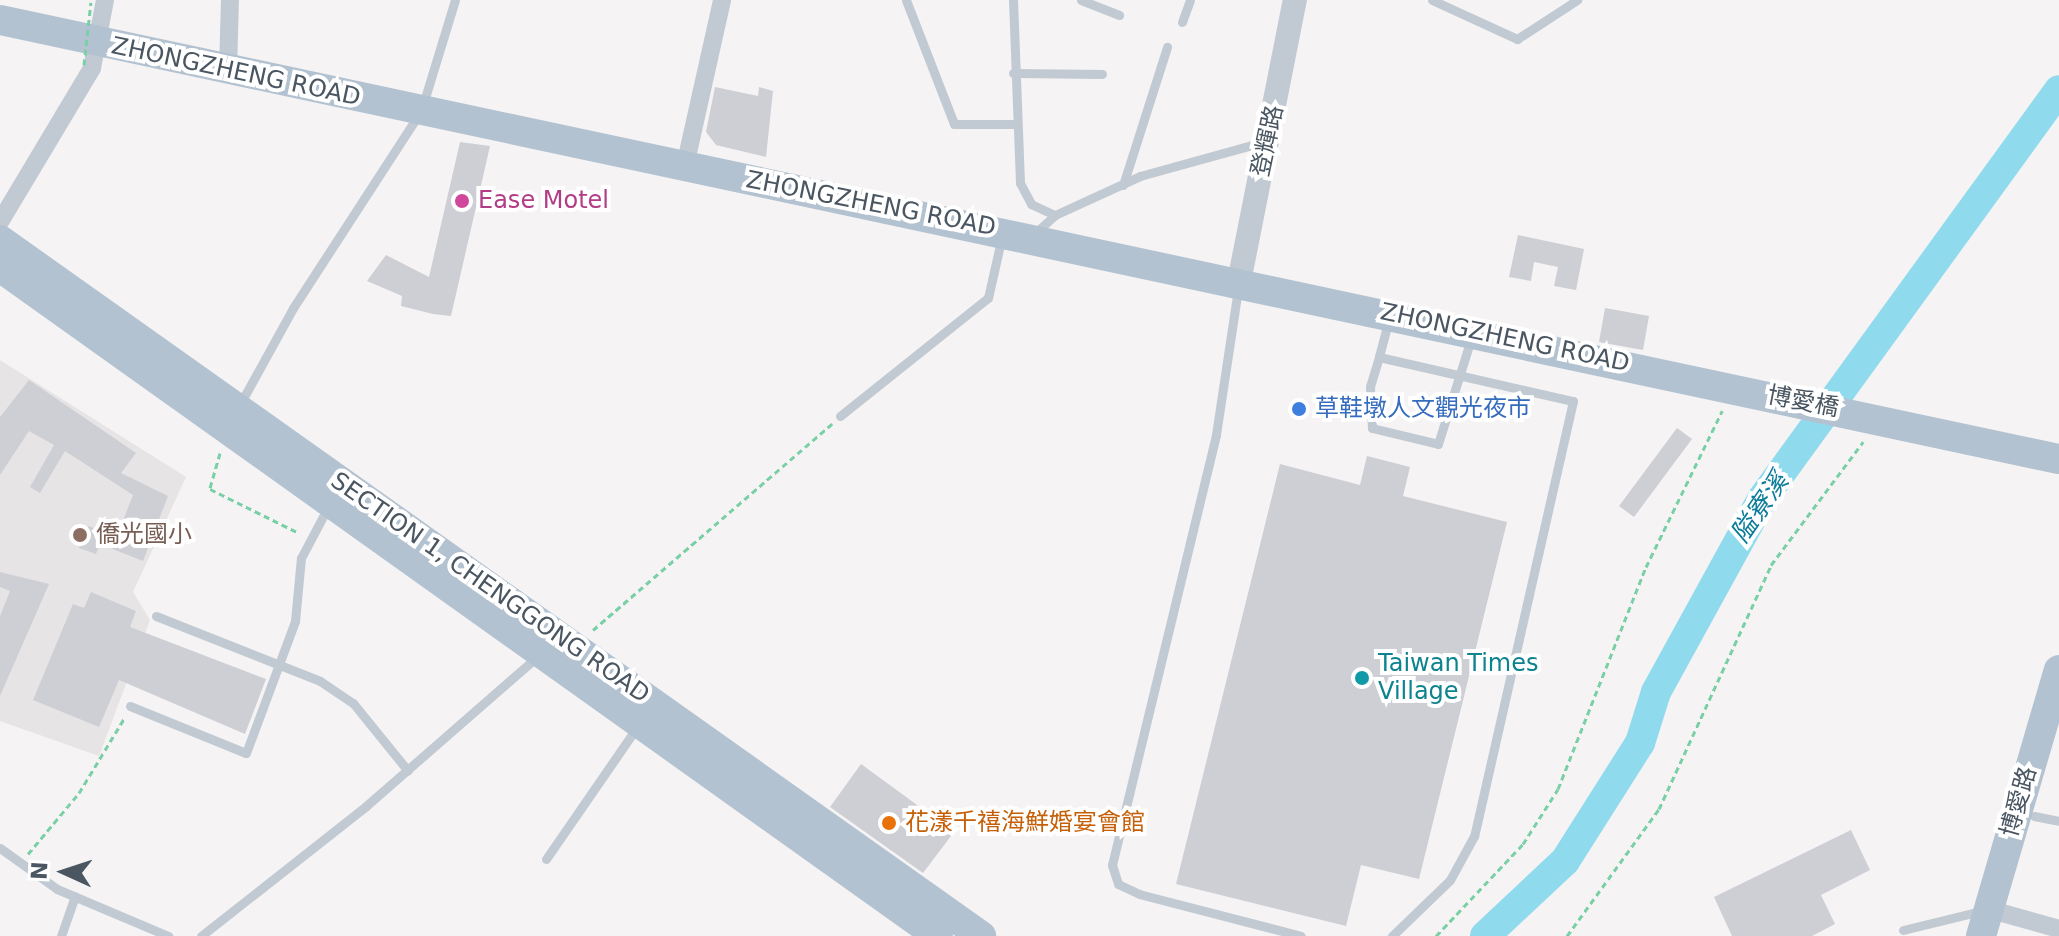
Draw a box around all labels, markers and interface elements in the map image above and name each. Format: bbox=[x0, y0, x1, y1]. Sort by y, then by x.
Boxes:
street label: ZHONGZHENG ROAD bbox=[109, 32, 363, 112]
street label: 登輝路 bbox=[1246, 103, 1290, 179]
street label: ZHONGZHENG ROAD bbox=[744, 166, 998, 242]
place label: Ease Motel bbox=[478, 187, 609, 215]
marker: Ease Motel bbox=[453, 192, 471, 210]
street label: ZHONGZHENG ROAD bbox=[1378, 298, 1632, 378]
street label: 博愛橋 bbox=[1765, 381, 1841, 423]
place label: 草鞋墩人文觀光夜市 bbox=[1315, 395, 1531, 423]
marker: 草鞋墩人文觀光夜市 bbox=[1290, 400, 1308, 418]
street label: SECTION 1, CHENGGONG ROAD bbox=[325, 467, 655, 709]
water label: 隘寮溪 bbox=[1725, 467, 1795, 549]
place label: 僑光國小 bbox=[96, 521, 192, 549]
marker: 僑光國小 bbox=[71, 526, 89, 544]
place label: Taiwan Times Village bbox=[1378, 650, 1538, 706]
marker: Taiwan Times Village bbox=[1353, 669, 1371, 687]
street label: 博愛路 bbox=[1995, 763, 2043, 841]
place label: 花漾千禧海鮮婚宴會館 bbox=[905, 809, 1145, 837]
marker: 花漾千禧海鮮婚宴會館 bbox=[880, 814, 898, 832]
north arrow bbox=[24, 832, 104, 912]
text: N bbox=[27, 861, 52, 881]

